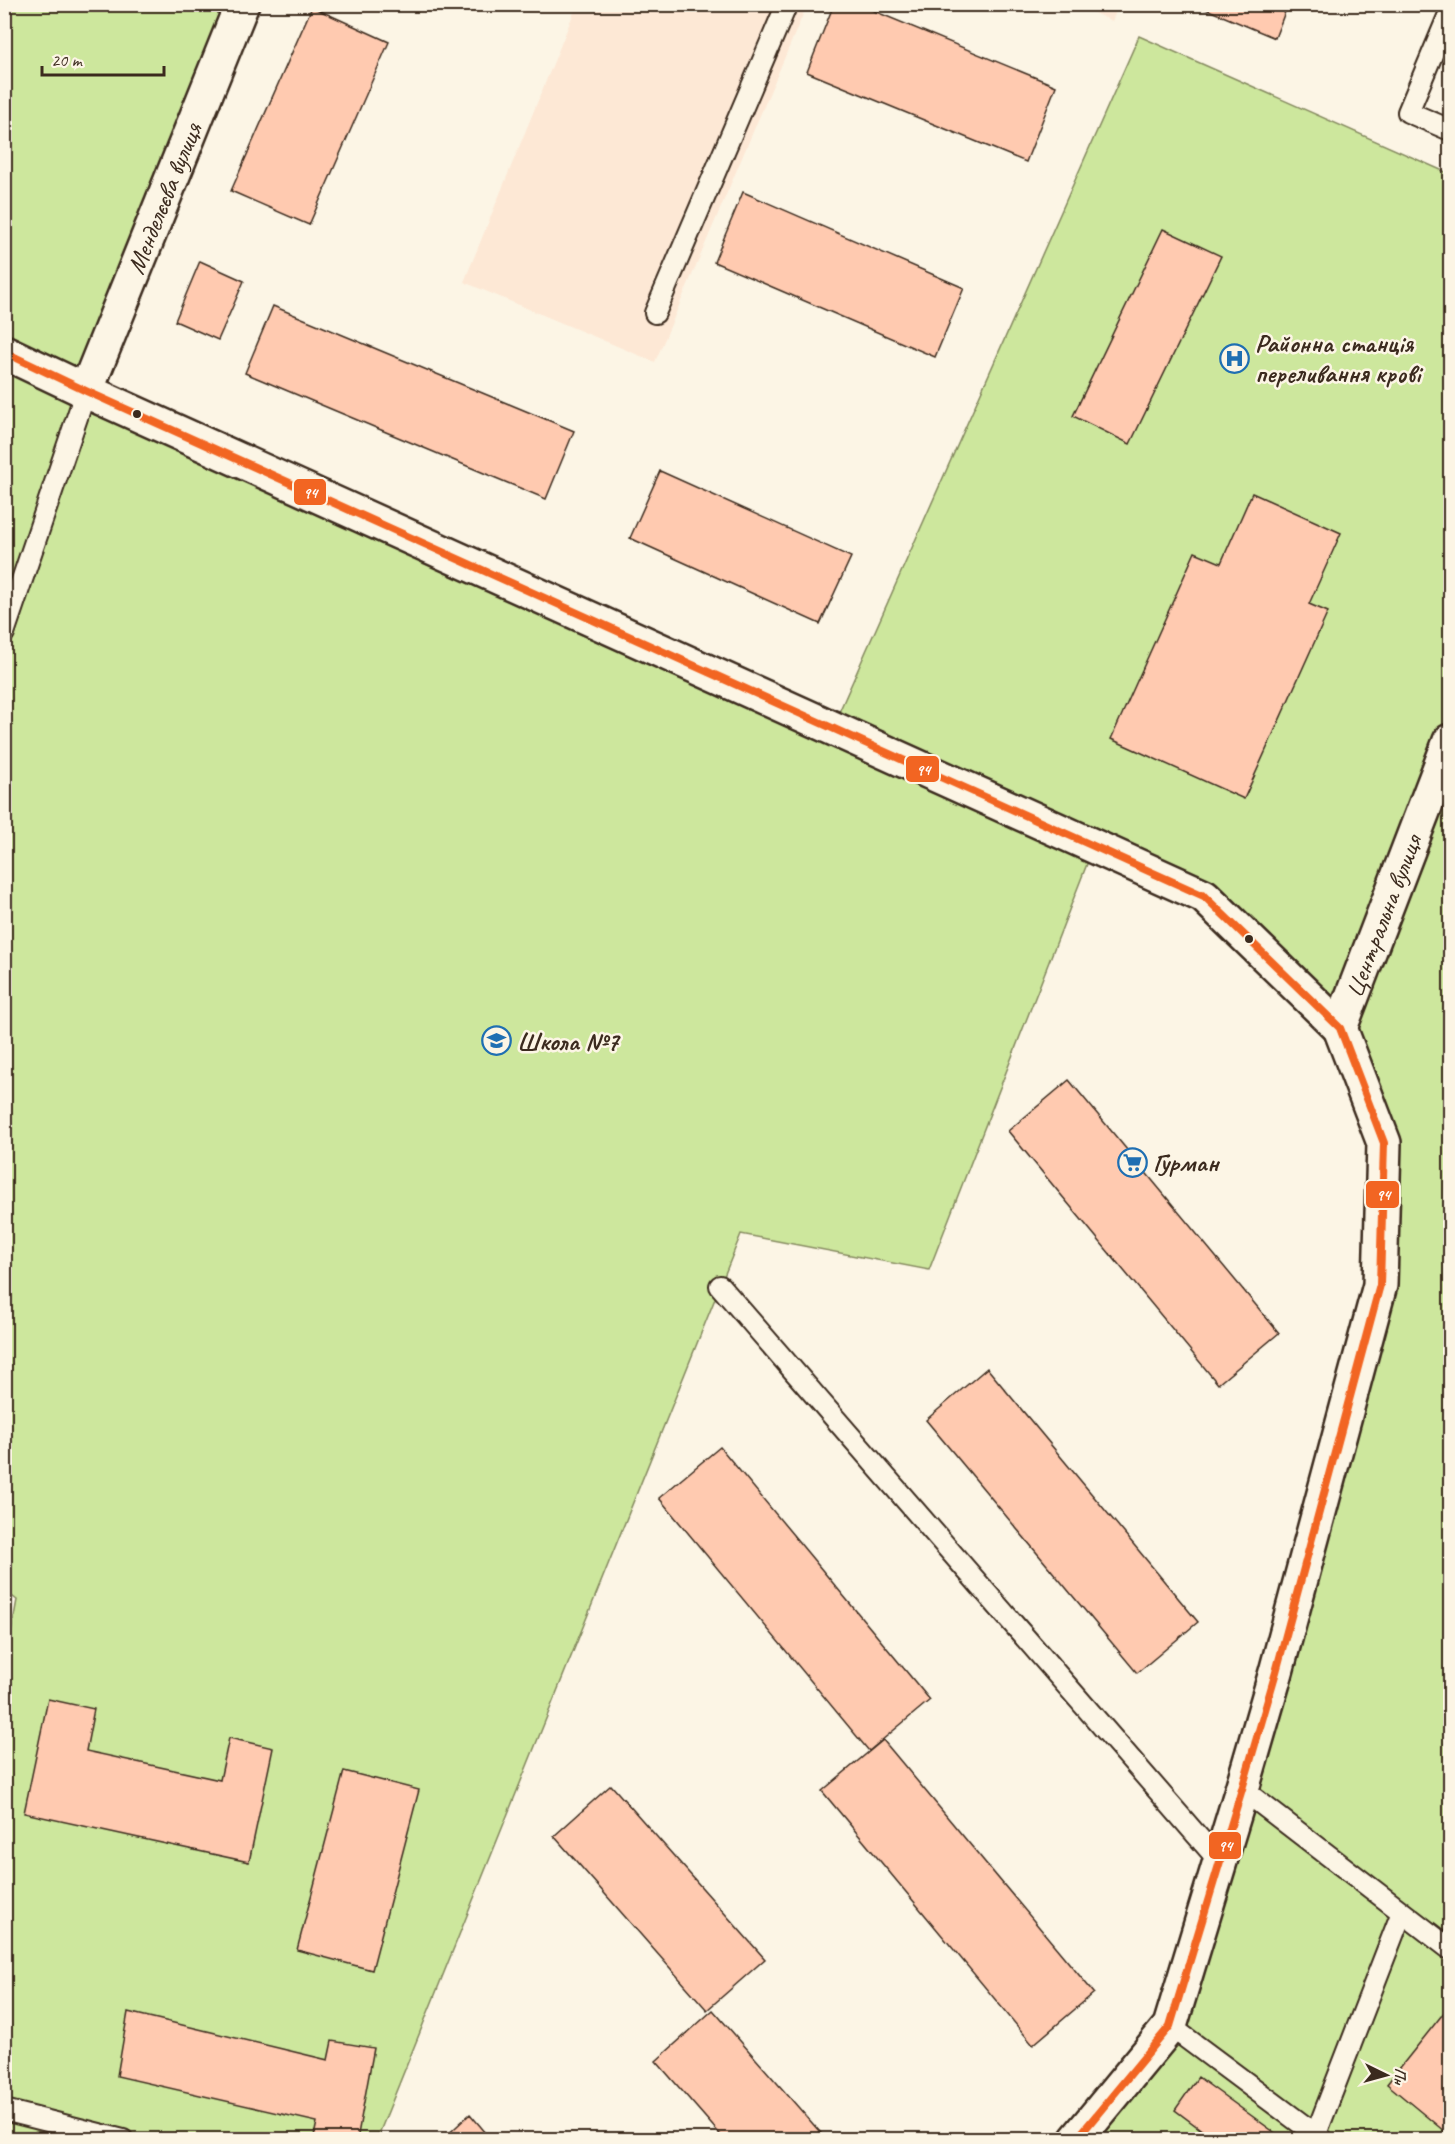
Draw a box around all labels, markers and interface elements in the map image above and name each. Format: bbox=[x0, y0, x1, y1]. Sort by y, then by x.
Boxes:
scale bar bbox=[42, 39, 164, 77]
text: 20 m bbox=[51, 49, 84, 71]
street label: Менделєєва вулиця bbox=[119, 116, 210, 279]
place label: Районна станція переливання крові bbox=[1255, 327, 1424, 390]
hospital icon: Районна станція переливання крові bbox=[1218, 342, 1250, 374]
unlabelled marker bbox=[131, 408, 143, 420]
line badge: 94 bbox=[293, 478, 327, 506]
text: 94 bbox=[303, 483, 319, 503]
line badge: 94 bbox=[905, 755, 940, 783]
text: 94 bbox=[916, 760, 932, 780]
street label: Центральна вулиця bbox=[1337, 828, 1430, 1002]
unlabelled marker bbox=[1243, 933, 1255, 945]
school or university icon: Школа №7 bbox=[480, 1025, 512, 1057]
place label: Школа №7 bbox=[517, 1025, 621, 1058]
supermarket icon: Гурман bbox=[1116, 1146, 1148, 1178]
place label: Гурман bbox=[1153, 1146, 1221, 1179]
line badge: 94 bbox=[1365, 1180, 1400, 1209]
text: 94 bbox=[1376, 1185, 1392, 1205]
line badge: 94 bbox=[1208, 1831, 1242, 1860]
text: 94 bbox=[1218, 1836, 1234, 1856]
north arrow bbox=[1356, 2045, 1416, 2105]
text: Пн bbox=[1389, 2067, 1411, 2086]

